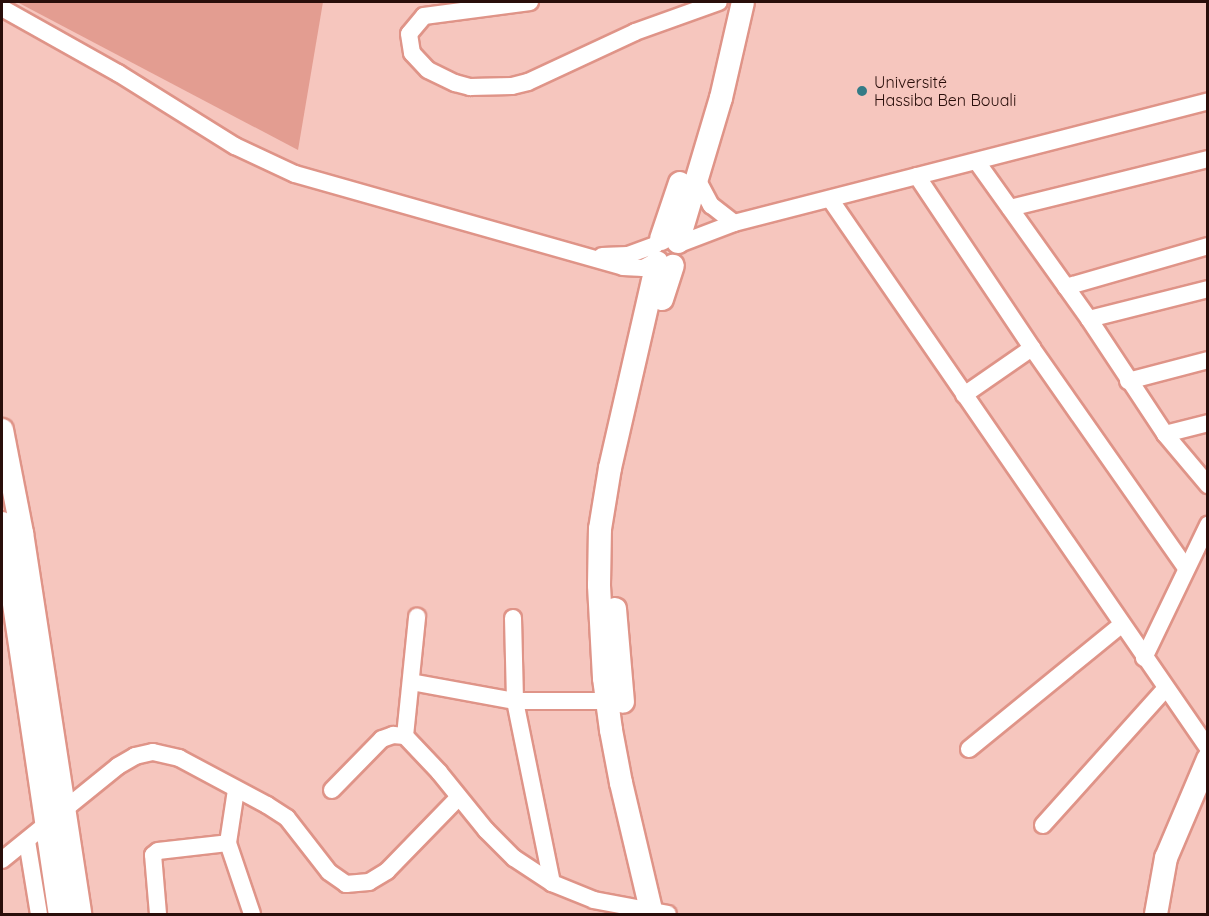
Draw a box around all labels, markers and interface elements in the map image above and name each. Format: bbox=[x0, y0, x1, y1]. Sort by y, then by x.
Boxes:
place label: Université Hassiba Ben Bouali bbox=[874, 72, 1016, 110]
marker: Université Hassiba Ben Bouali bbox=[855, 84, 869, 98]

